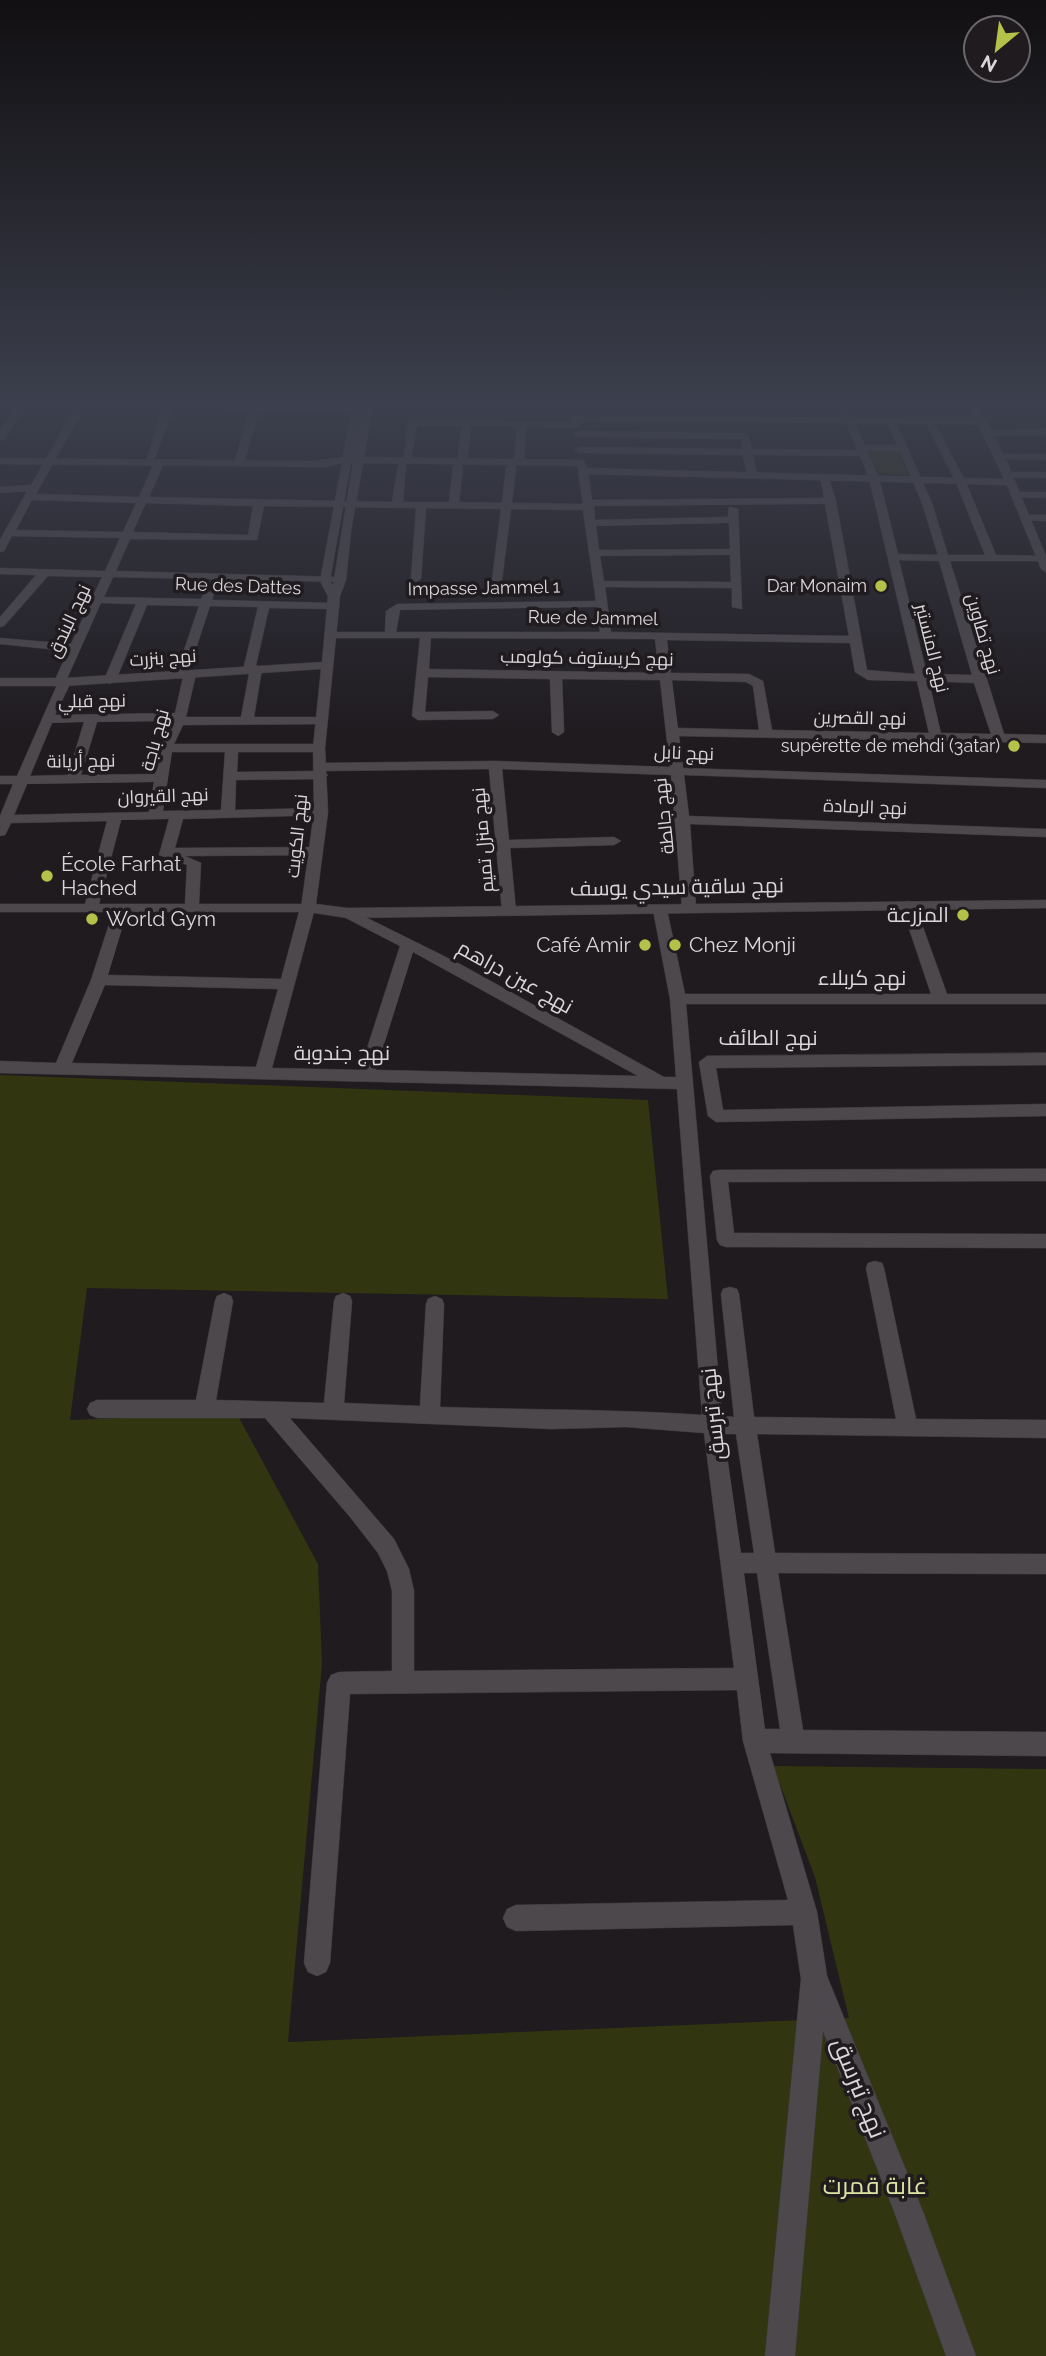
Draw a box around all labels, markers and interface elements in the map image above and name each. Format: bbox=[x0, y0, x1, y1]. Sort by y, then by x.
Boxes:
north arrow bbox=[962, 14, 1032, 84]
text: N bbox=[977, 51, 1000, 77]
street label: Rue des Dattes bbox=[175, 573, 302, 598]
place label: Dar Monaim bbox=[767, 575, 867, 596]
street label: Impasse Jammel 1 bbox=[408, 576, 561, 599]
marker: Dar Monaim bbox=[873, 578, 889, 594]
street label: نهج البندق bbox=[43, 581, 96, 661]
street label: نهج تطاوين bbox=[960, 591, 1005, 677]
street label: نهج المنستير bbox=[909, 600, 954, 695]
street label: Rue de Jammel bbox=[528, 606, 658, 629]
street label: نهج بنزرت bbox=[129, 645, 197, 672]
street label: نهج كريستوف كولومب bbox=[500, 645, 674, 672]
street label: نهج قبلي bbox=[58, 689, 126, 716]
street label: نهج القصرين bbox=[813, 706, 907, 731]
street label: نهج باجة bbox=[136, 707, 175, 774]
place label: supérette de mehdi (3atar) bbox=[781, 735, 1000, 756]
marker: supérette de mehdi (3atar) bbox=[1006, 738, 1022, 754]
street label: نهج نابل bbox=[654, 741, 714, 766]
street label: نهج أريانة bbox=[46, 749, 116, 774]
street label: نهج جالطة bbox=[649, 777, 680, 855]
street label: نهج القيروان bbox=[117, 783, 209, 810]
street label: نهج منزل تميم bbox=[467, 786, 500, 894]
street label: نهج الكويت bbox=[282, 793, 313, 879]
street label: نهج الرمادة bbox=[823, 795, 907, 820]
place label: École Farhat Hached bbox=[61, 851, 181, 900]
marker: École Farhat Hached bbox=[39, 868, 55, 884]
street label: نهج ساقية سيدي يوسف bbox=[570, 872, 784, 905]
place label: المزرعة bbox=[887, 902, 949, 927]
place label: World Gym bbox=[106, 906, 216, 931]
marker: المزرعة bbox=[955, 907, 971, 923]
marker: World Gym bbox=[84, 911, 100, 927]
place label: Café Amir bbox=[536, 932, 632, 957]
place label: Chez Monji bbox=[689, 932, 796, 957]
street label: نهج عين دراهم bbox=[452, 934, 578, 1020]
marker: Café Amir bbox=[637, 937, 653, 953]
marker: Chez Monji bbox=[667, 937, 683, 953]
street label: نهج كربلاء bbox=[818, 965, 906, 992]
street label: نهج الطائف bbox=[718, 1025, 818, 1052]
street label: نهج جندوبة bbox=[294, 1040, 390, 1067]
street label: نهج تبرسق bbox=[695, 1367, 732, 1461]
street label: نهج تبرسق bbox=[824, 2034, 893, 2143]
park label: غابة قمرت bbox=[823, 2171, 927, 2200]

